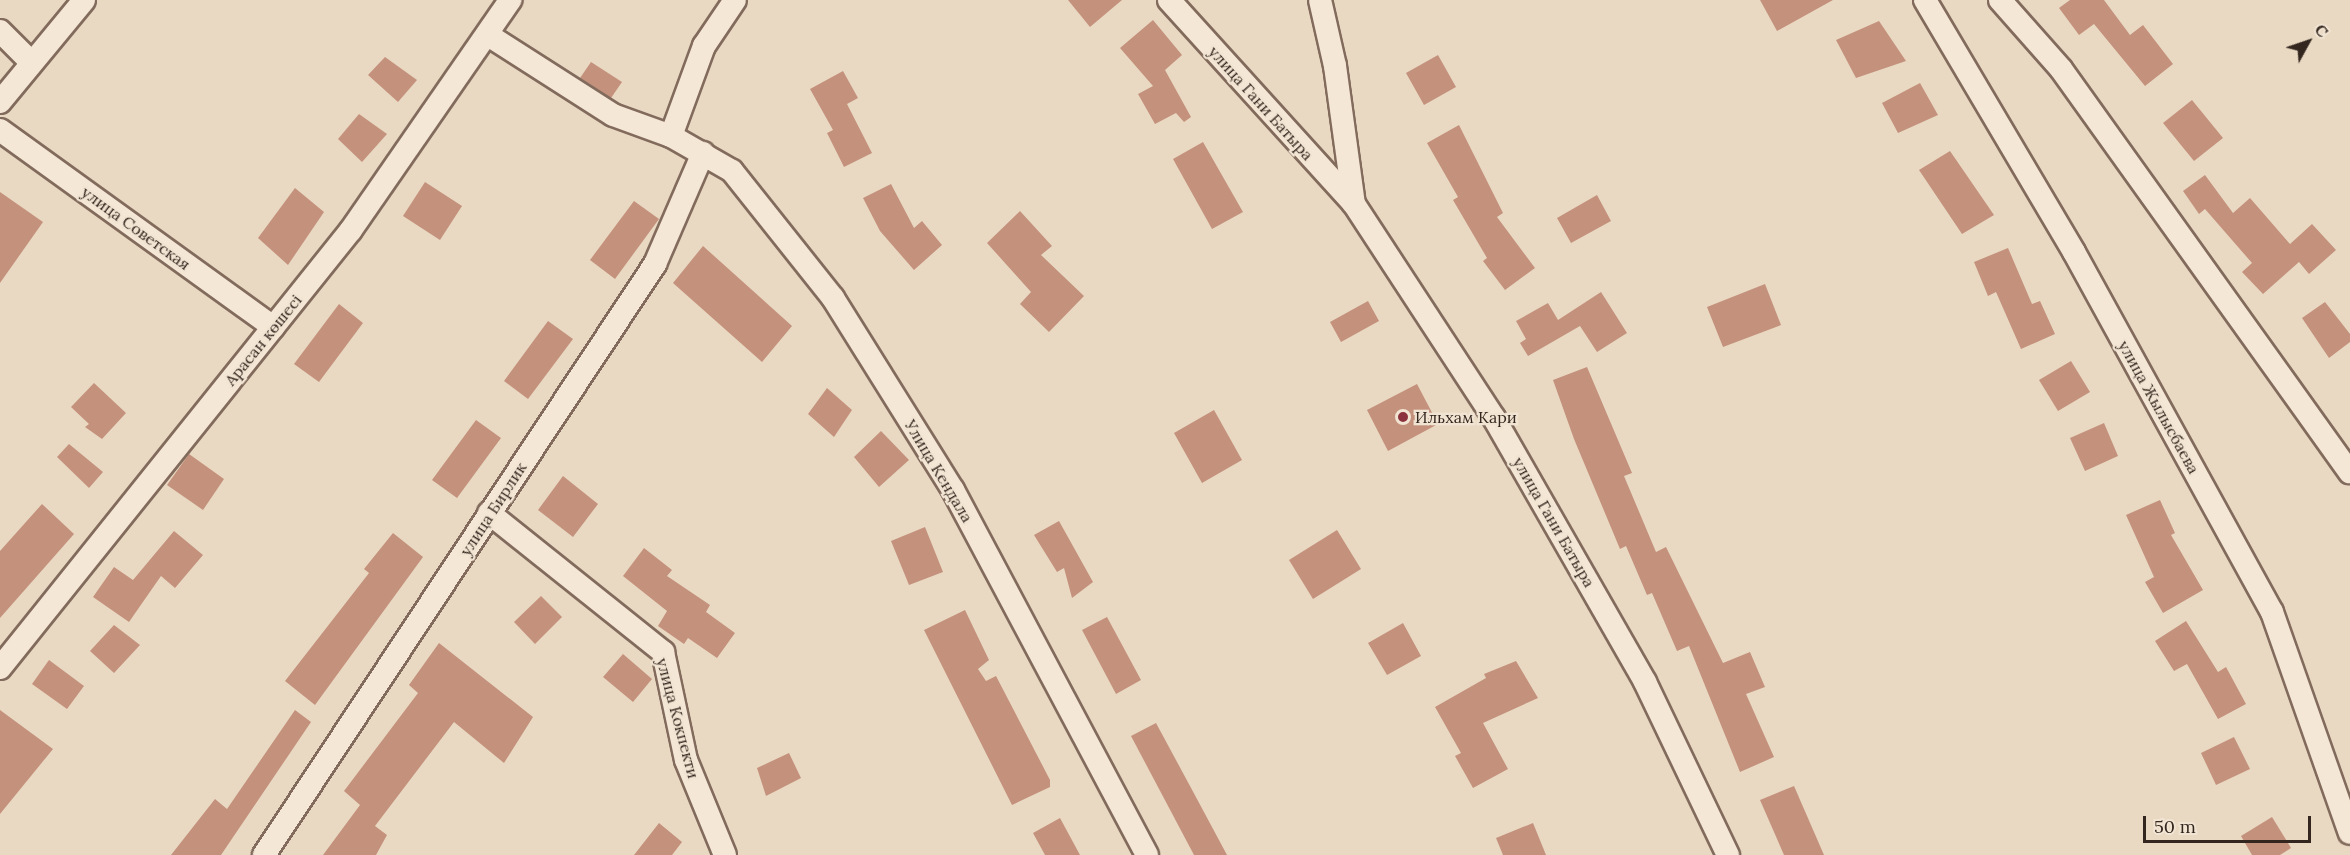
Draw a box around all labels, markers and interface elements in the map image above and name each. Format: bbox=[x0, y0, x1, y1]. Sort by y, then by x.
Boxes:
north arrow bbox=[2278, 12, 2338, 72]
text: С bbox=[2311, 20, 2333, 41]
street label: улица Гани Батыра bbox=[1205, 42, 1317, 164]
street label: улица Советская bbox=[78, 182, 194, 274]
street label: Арасан көшесі bbox=[220, 291, 306, 389]
street label: улица Жылысбаева bbox=[2114, 337, 2204, 477]
place label: Ильхам Кари bbox=[1415, 407, 1517, 427]
marker: Ильхам Кари bbox=[1396, 410, 1410, 424]
street label: Улица Кендала bbox=[901, 416, 977, 526]
street label: улица Гани Батыра bbox=[1509, 453, 1599, 591]
street label: улица Бирлик bbox=[456, 459, 530, 559]
street label: улица Кокпекти bbox=[653, 656, 703, 780]
scale bar bbox=[2146, 804, 2314, 842]
text: 50 m bbox=[2154, 815, 2196, 838]

